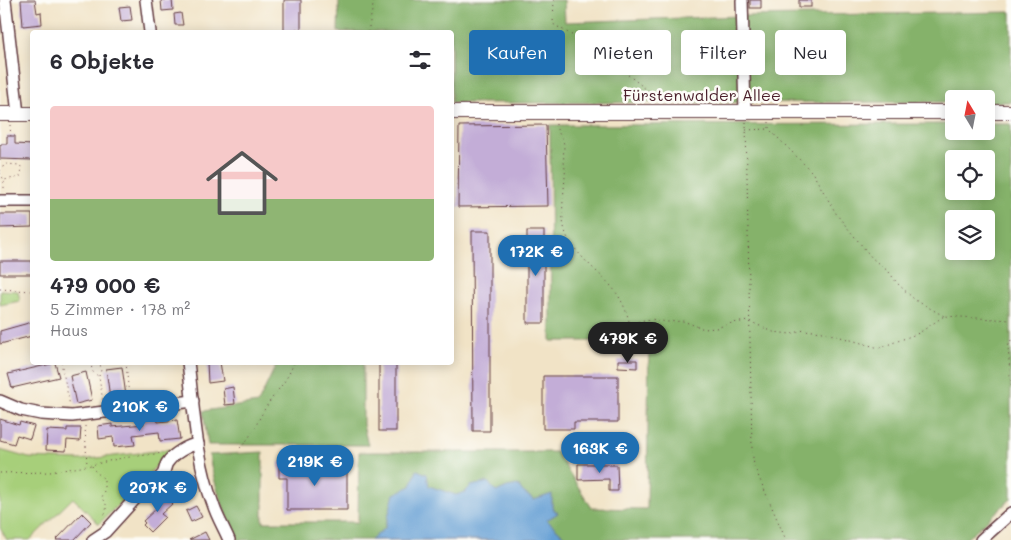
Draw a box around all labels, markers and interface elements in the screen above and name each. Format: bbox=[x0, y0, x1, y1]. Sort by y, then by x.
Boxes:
chip: Kaufen bbox=[469, 30, 565, 75]
chip: Mieten bbox=[575, 30, 671, 75]
chip: Filter bbox=[681, 30, 765, 75]
chip: Neu bbox=[775, 30, 846, 75]
icon: filters bbox=[406, 46, 434, 74]
text: 6 Objekte bbox=[50, 47, 154, 74]
street label: Fürstenwalder Allee bbox=[623, 84, 781, 105]
north arrow bbox=[945, 90, 995, 140]
map controls bbox=[945, 90, 995, 260]
icon: home bbox=[197, 138, 287, 228]
button: locate bbox=[945, 150, 995, 200]
button: layers bbox=[945, 210, 995, 260]
pin: 172K € bbox=[495, 234, 577, 277]
text: 172K € bbox=[509, 240, 563, 261]
text: 479 000 € bbox=[50, 271, 160, 298]
text: 5 Zimmer · 178 m² bbox=[50, 298, 190, 319]
text: Haus bbox=[50, 319, 88, 340]
pin: 479K € bbox=[587, 322, 669, 364]
text: 479K € bbox=[599, 327, 657, 348]
pin: 210K € bbox=[99, 390, 181, 432]
text: 210K € bbox=[112, 395, 168, 416]
pin: 163K € bbox=[559, 432, 641, 474]
text: 163K € bbox=[572, 437, 628, 458]
pin: 219K € bbox=[274, 444, 356, 487]
text: 219K € bbox=[288, 450, 342, 471]
pin: 207K € bbox=[117, 470, 199, 513]
text: 207K € bbox=[129, 476, 187, 497]

